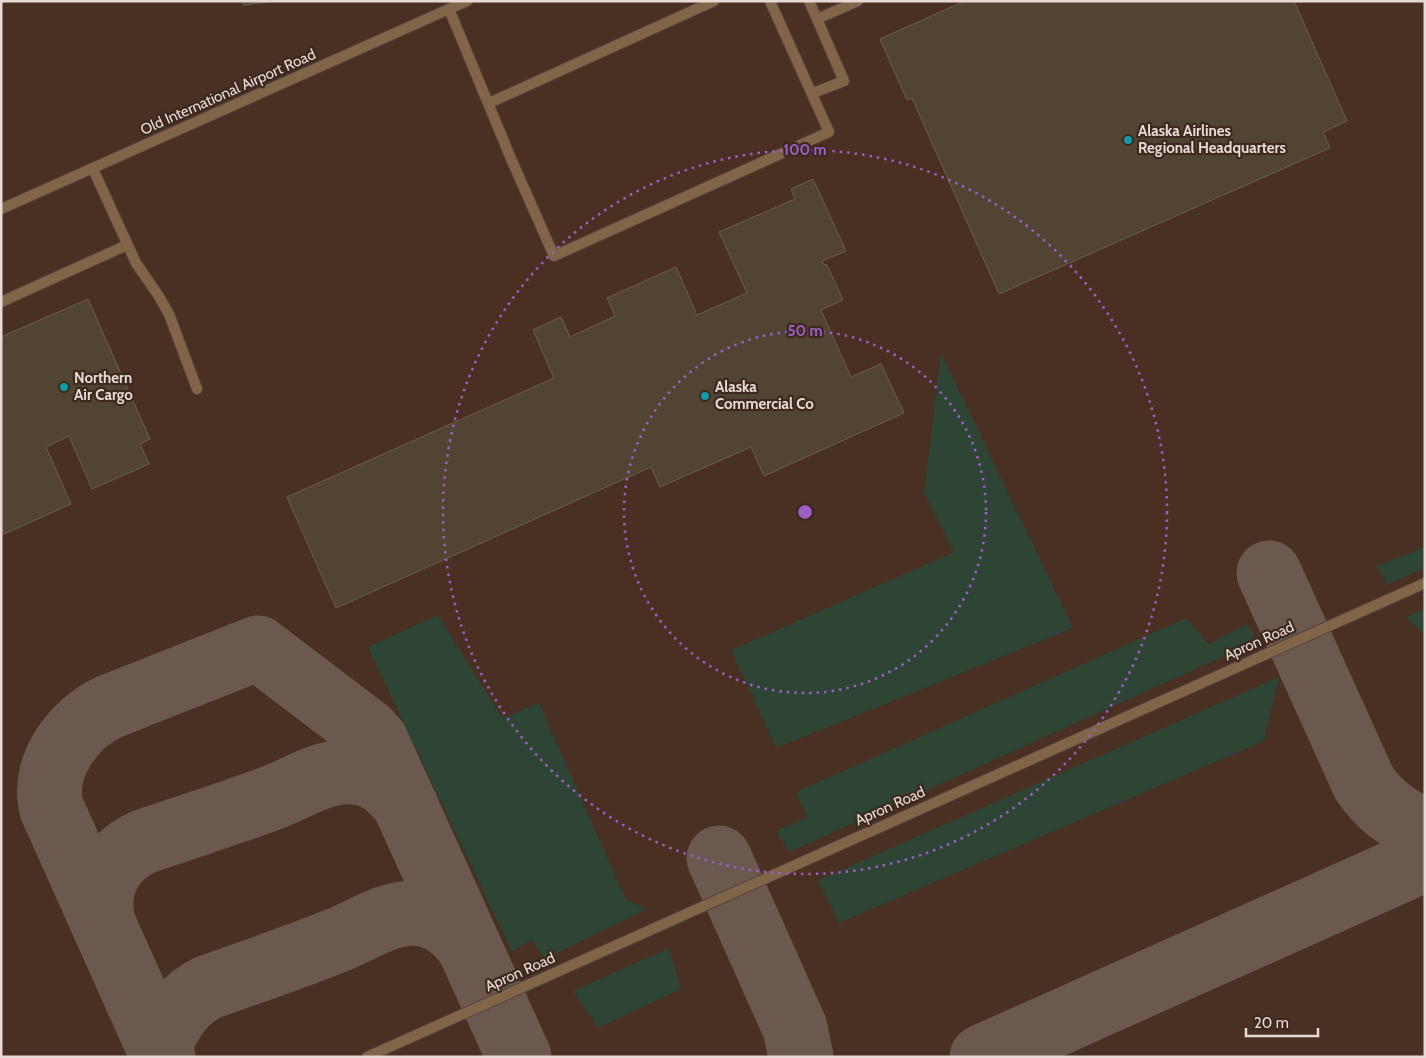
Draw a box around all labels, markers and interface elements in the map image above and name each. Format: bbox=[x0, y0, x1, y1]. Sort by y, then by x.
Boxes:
street label: Old International Airport Road bbox=[138, 45, 318, 139]
place label: Alaska Airlines Regional Headquarters bbox=[1138, 122, 1286, 157]
marker: Alaska Airlines Regional Headquarters bbox=[1122, 134, 1134, 146]
text: 100 m bbox=[783, 141, 827, 159]
text: 50 m bbox=[787, 322, 823, 340]
place label: Northern Air Cargo bbox=[74, 369, 133, 404]
place label: Alaska Commercial Co bbox=[715, 378, 814, 413]
marker: Northern Air Cargo bbox=[58, 381, 70, 393]
marker: Alaska Commercial Co bbox=[699, 390, 711, 402]
centre of rings bbox=[796, 503, 814, 521]
street label: Apron Road bbox=[1221, 618, 1297, 664]
street label: Apron Road bbox=[852, 783, 928, 829]
street label: Apron Road bbox=[482, 949, 558, 995]
scale bar bbox=[1246, 1006, 1318, 1038]
text: 20 m bbox=[1254, 1014, 1289, 1032]

